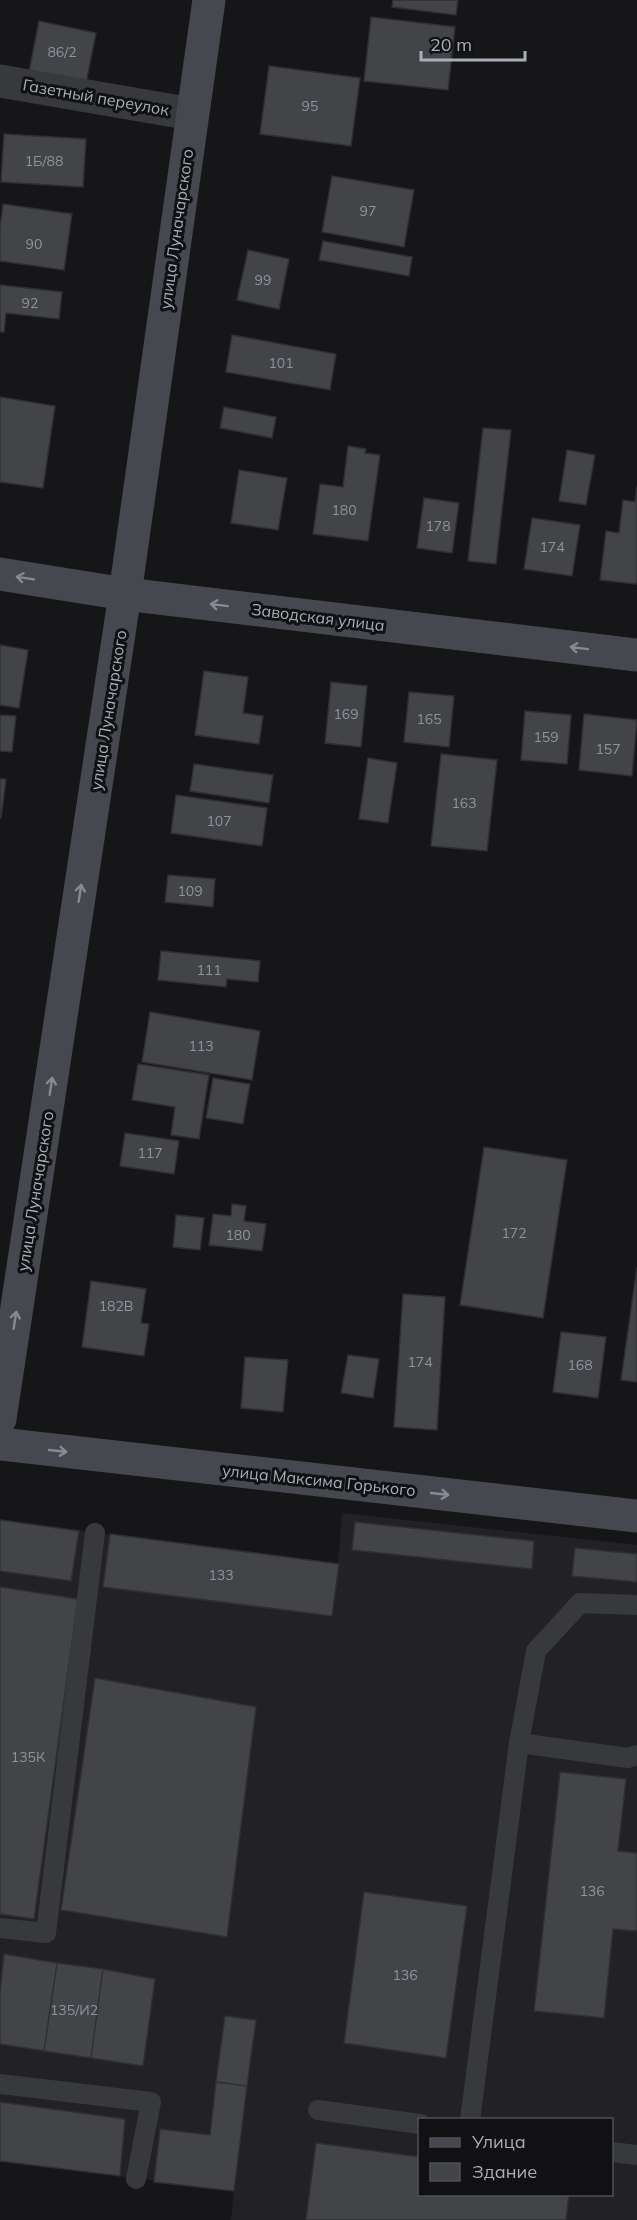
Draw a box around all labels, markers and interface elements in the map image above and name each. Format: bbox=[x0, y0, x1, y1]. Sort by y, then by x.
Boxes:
scale bar bbox=[421, 24, 524, 62]
text: 20 m bbox=[430, 33, 472, 56]
house number: 86/2 bbox=[47, 43, 77, 61]
street label: Газетный переулок bbox=[21, 74, 171, 120]
house number: 95 bbox=[302, 97, 318, 115]
street label: улица Луначарского bbox=[155, 147, 197, 311]
house number: 1Б/88 bbox=[25, 152, 63, 170]
house number: 97 bbox=[360, 202, 376, 220]
house number: 90 bbox=[26, 235, 42, 253]
house number: 99 bbox=[255, 271, 271, 289]
house number: 92 bbox=[22, 294, 38, 312]
house number: 101 bbox=[268, 354, 294, 372]
house number: 180 bbox=[331, 501, 357, 519]
house number: 178 bbox=[425, 517, 451, 535]
house number: 174 bbox=[539, 538, 565, 556]
one-way arrow bbox=[16, 572, 36, 583]
one-way arrow bbox=[209, 599, 229, 610]
street label: Заводская улица bbox=[250, 599, 386, 635]
street label: улица Луначарского bbox=[85, 628, 131, 792]
one-way arrow bbox=[569, 643, 589, 654]
house number: 169 bbox=[333, 705, 359, 723]
house number: 165 bbox=[416, 710, 442, 728]
house number: 159 bbox=[533, 728, 559, 746]
house number: 157 bbox=[595, 740, 621, 758]
house number: 163 bbox=[451, 794, 477, 812]
house number: 107 bbox=[206, 812, 232, 830]
house number: 109 bbox=[177, 882, 203, 900]
one-way arrow bbox=[75, 883, 86, 903]
house number: 111 bbox=[196, 961, 222, 979]
house number: 113 bbox=[188, 1037, 214, 1055]
one-way arrow bbox=[45, 1076, 56, 1096]
street label: улица Луначарского bbox=[12, 1109, 58, 1273]
house number: 117 bbox=[137, 1144, 163, 1162]
house number: 172 bbox=[501, 1224, 527, 1242]
house number: 180 bbox=[225, 1226, 251, 1244]
house number: 182В bbox=[99, 1297, 133, 1315]
one-way arrow bbox=[10, 1310, 21, 1330]
house number: 174 bbox=[407, 1353, 433, 1371]
house number: 168 bbox=[567, 1356, 593, 1374]
one-way arrow bbox=[48, 1446, 68, 1457]
street label: улица Максима Горького bbox=[221, 1460, 417, 1500]
one-way arrow bbox=[429, 1488, 449, 1499]
house number: 133 bbox=[208, 1566, 234, 1584]
house number: 135К bbox=[11, 1748, 46, 1766]
house number: 136 bbox=[579, 1882, 605, 1900]
house number: 136 bbox=[392, 1966, 418, 1984]
house number: 135/И2 bbox=[50, 2001, 98, 2019]
legend bbox=[418, 2118, 613, 2196]
text: Улица bbox=[471, 2130, 526, 2153]
text: Здание bbox=[472, 2160, 537, 2183]

